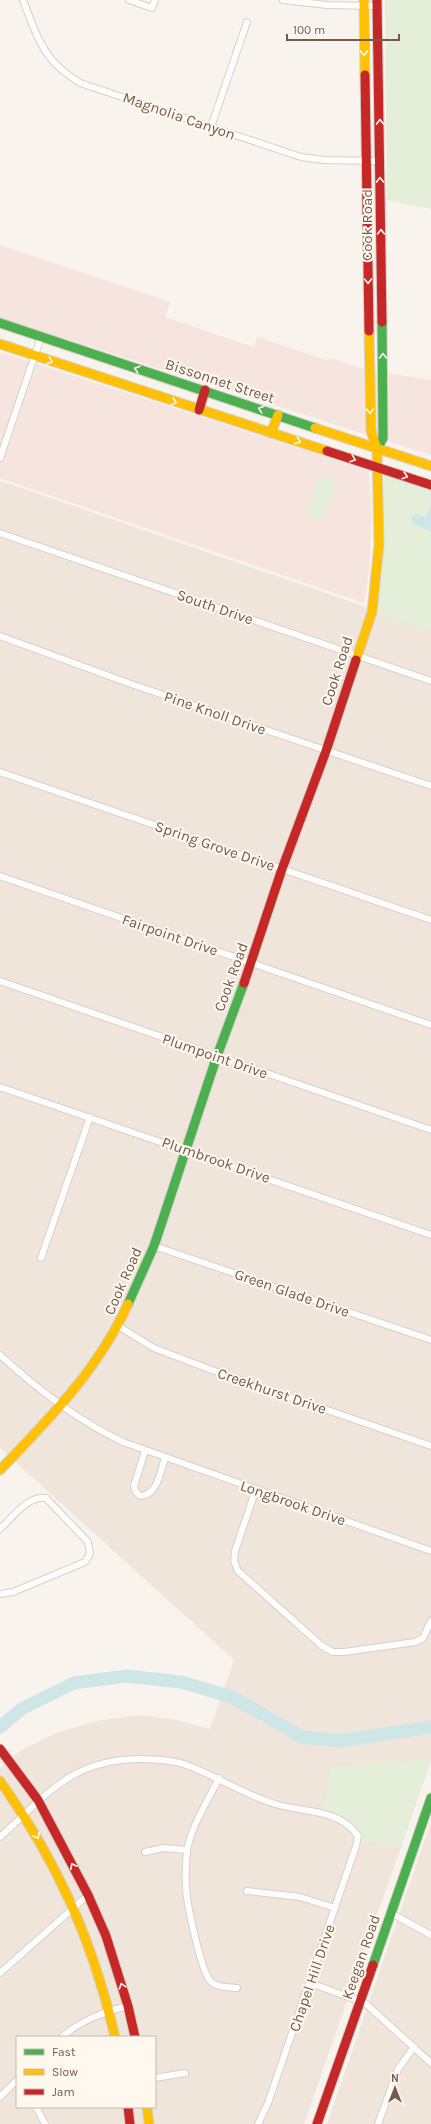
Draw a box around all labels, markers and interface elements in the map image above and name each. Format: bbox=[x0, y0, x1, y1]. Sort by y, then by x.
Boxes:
scale bar bbox=[287, 16, 399, 42]
text: 100 m bbox=[293, 23, 325, 37]
one-way arrow bbox=[360, 50, 369, 56]
street label: Magnolia Canyon bbox=[120, 88, 238, 144]
one-way arrow bbox=[375, 119, 384, 125]
one-way arrow bbox=[376, 177, 385, 183]
street label: Cook Road bbox=[358, 189, 376, 261]
one-way arrow bbox=[377, 229, 385, 235]
one-way arrow bbox=[364, 278, 372, 284]
one-way arrow bbox=[378, 353, 387, 359]
street label: Bissonnet Street bbox=[163, 355, 277, 407]
one-way arrow bbox=[47, 356, 54, 365]
one-way arrow bbox=[134, 365, 141, 374]
one-way arrow bbox=[170, 397, 177, 406]
one-way arrow bbox=[258, 405, 265, 414]
one-way arrow bbox=[366, 408, 374, 414]
one-way arrow bbox=[294, 436, 301, 445]
one-way arrow bbox=[350, 455, 357, 463]
one-way arrow bbox=[401, 472, 408, 480]
street label: South Drive bbox=[174, 586, 256, 628]
street label: Cook Road bbox=[317, 634, 357, 708]
street label: Pine Knoll Drive bbox=[162, 687, 268, 739]
street label: Spring Grove Drive bbox=[153, 817, 277, 875]
street label: Fairpoint Drive bbox=[120, 910, 220, 960]
street label: Cook Road bbox=[210, 940, 252, 1014]
street label: Plumpoint Drive bbox=[160, 1030, 270, 1082]
street label: Plumbrook Drive bbox=[159, 1133, 273, 1187]
street label: Cook Road bbox=[100, 1244, 146, 1318]
street label: Green Glade Drive bbox=[232, 1265, 352, 1321]
street label: Creekhurst Drive bbox=[215, 1364, 329, 1418]
street label: Longbrook Drive bbox=[238, 1477, 348, 1529]
one-way arrow bbox=[32, 1832, 40, 1839]
one-way arrow bbox=[70, 1863, 77, 1870]
street label: Keegan Road bbox=[338, 1912, 384, 2002]
street label: Chapel Hill Drive bbox=[285, 1922, 339, 2034]
one-way arrow bbox=[118, 1983, 127, 1990]
legend bbox=[16, 2036, 156, 2108]
text: Fast bbox=[52, 2045, 76, 2059]
text: Slow bbox=[52, 2065, 78, 2079]
north arrow bbox=[375, 2068, 415, 2108]
text: N bbox=[391, 2072, 399, 2085]
text: Jam bbox=[52, 2085, 75, 2099]

